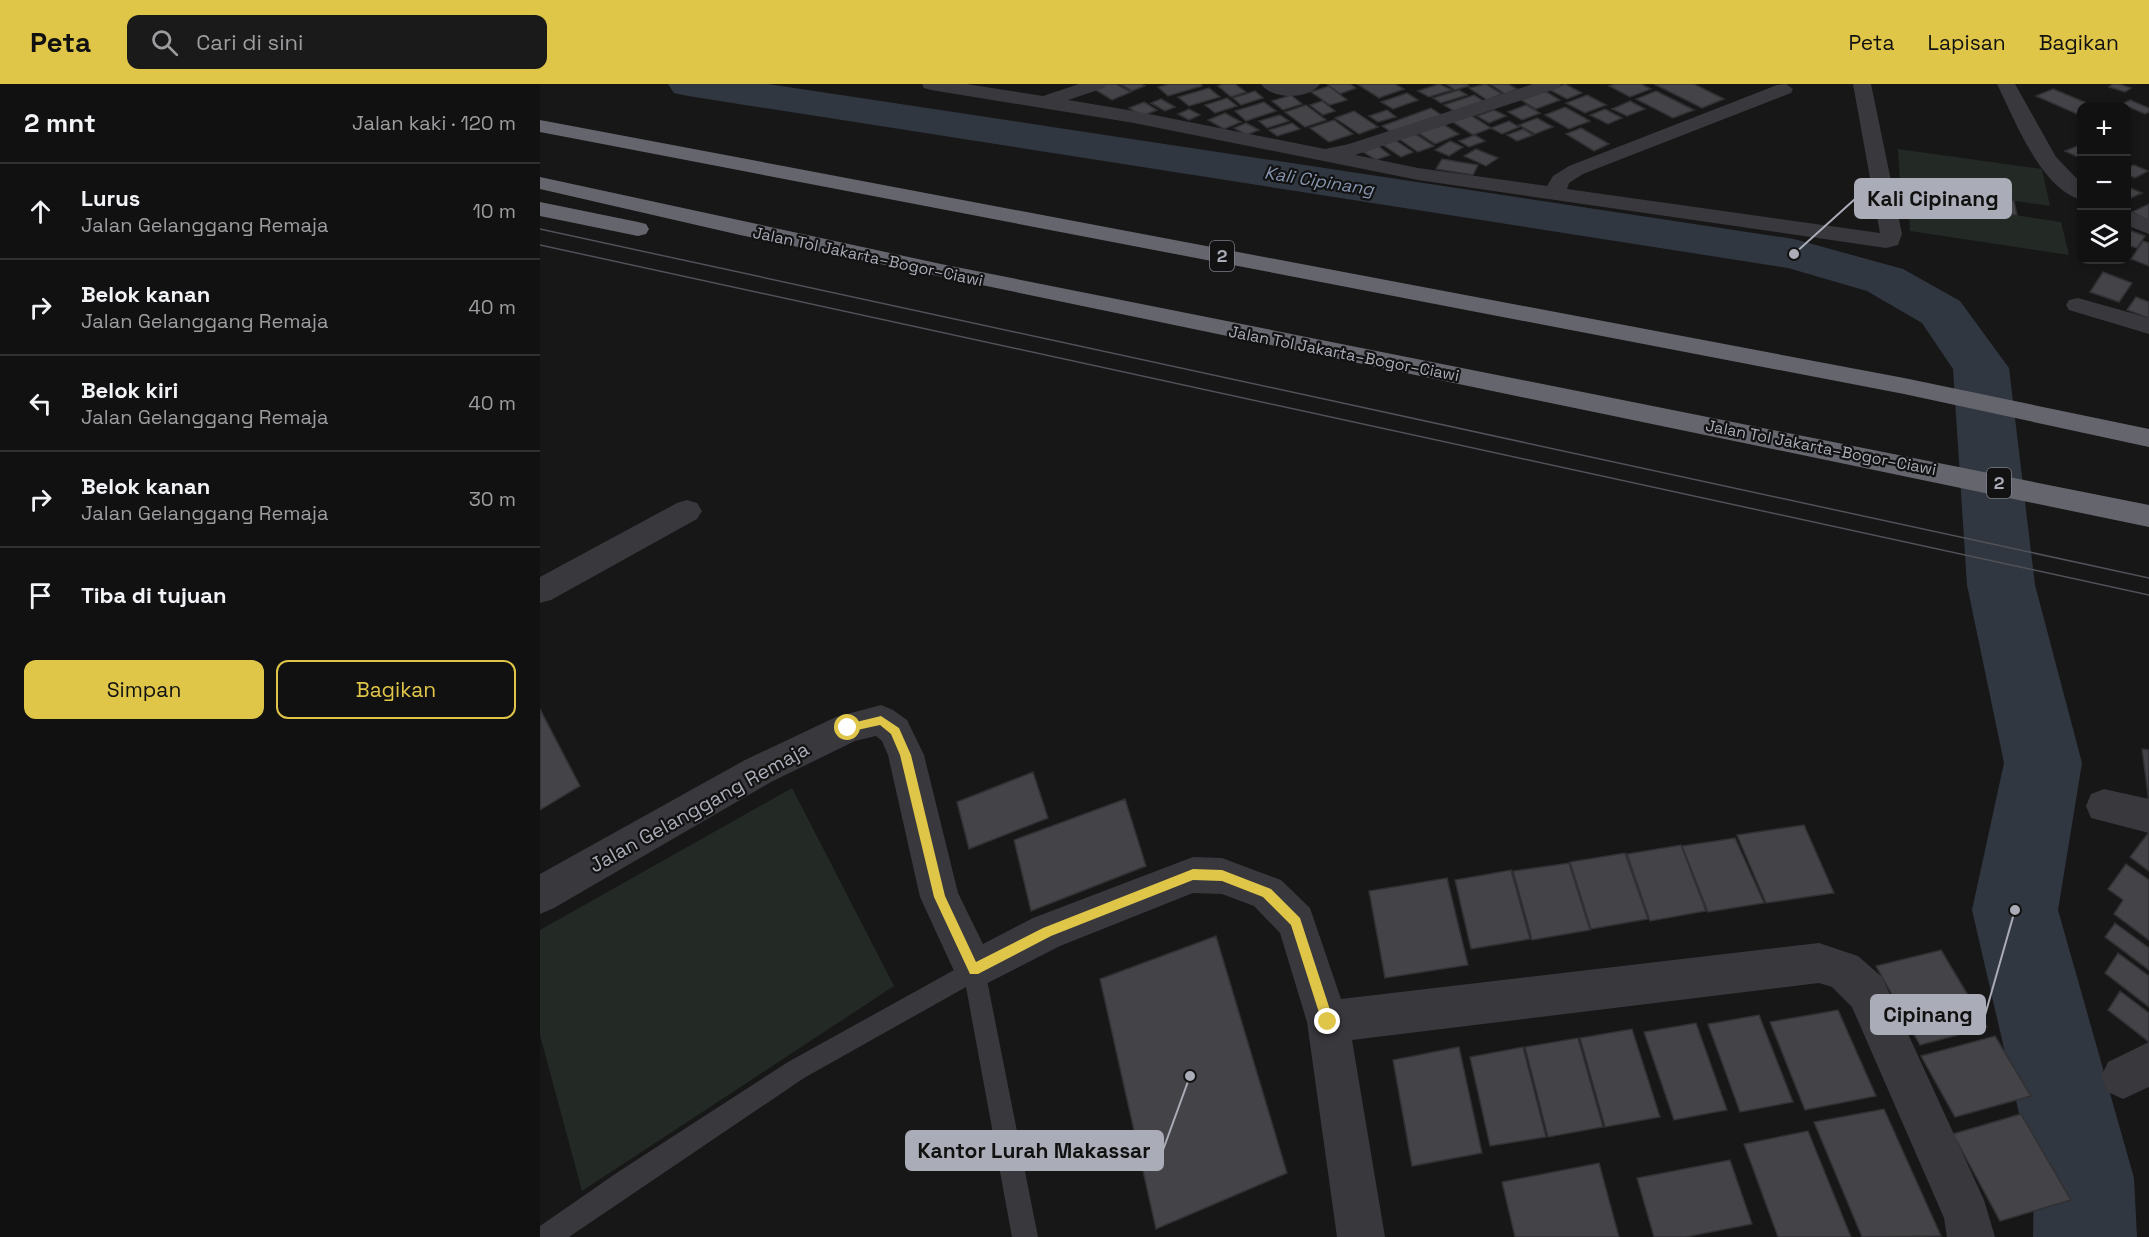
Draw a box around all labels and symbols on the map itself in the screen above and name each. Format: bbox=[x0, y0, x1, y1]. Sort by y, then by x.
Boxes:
water label: Kali Cipinang bbox=[1263, 160, 1377, 201]
callout: Kali Cipinang bbox=[1855, 179, 2011, 218]
text: Kali Cipinang bbox=[1867, 185, 1999, 212]
street label: Jalan Tol Jakarta–Bogor–Ciawi bbox=[751, 222, 985, 291]
road number: 2 bbox=[1210, 241, 1234, 271]
street label: Jalan Tol Jakarta–Bogor–Ciawi bbox=[1227, 321, 1461, 386]
street label: Jalan Tol Jakarta–Bogor–Ciawi bbox=[1704, 415, 1938, 480]
road number: 2 bbox=[1987, 468, 2011, 498]
route start bbox=[834, 714, 860, 740]
street label: Jalan Gelanggang Remaja bbox=[585, 736, 813, 878]
callout: Cipinang bbox=[1871, 995, 1985, 1034]
text: Cipinang bbox=[1883, 1001, 1973, 1028]
route end bbox=[1314, 1008, 1340, 1034]
callout: Kantor Lurah Makassar bbox=[906, 1131, 1163, 1170]
text: Kantor Lurah Makassar bbox=[917, 1137, 1151, 1164]

